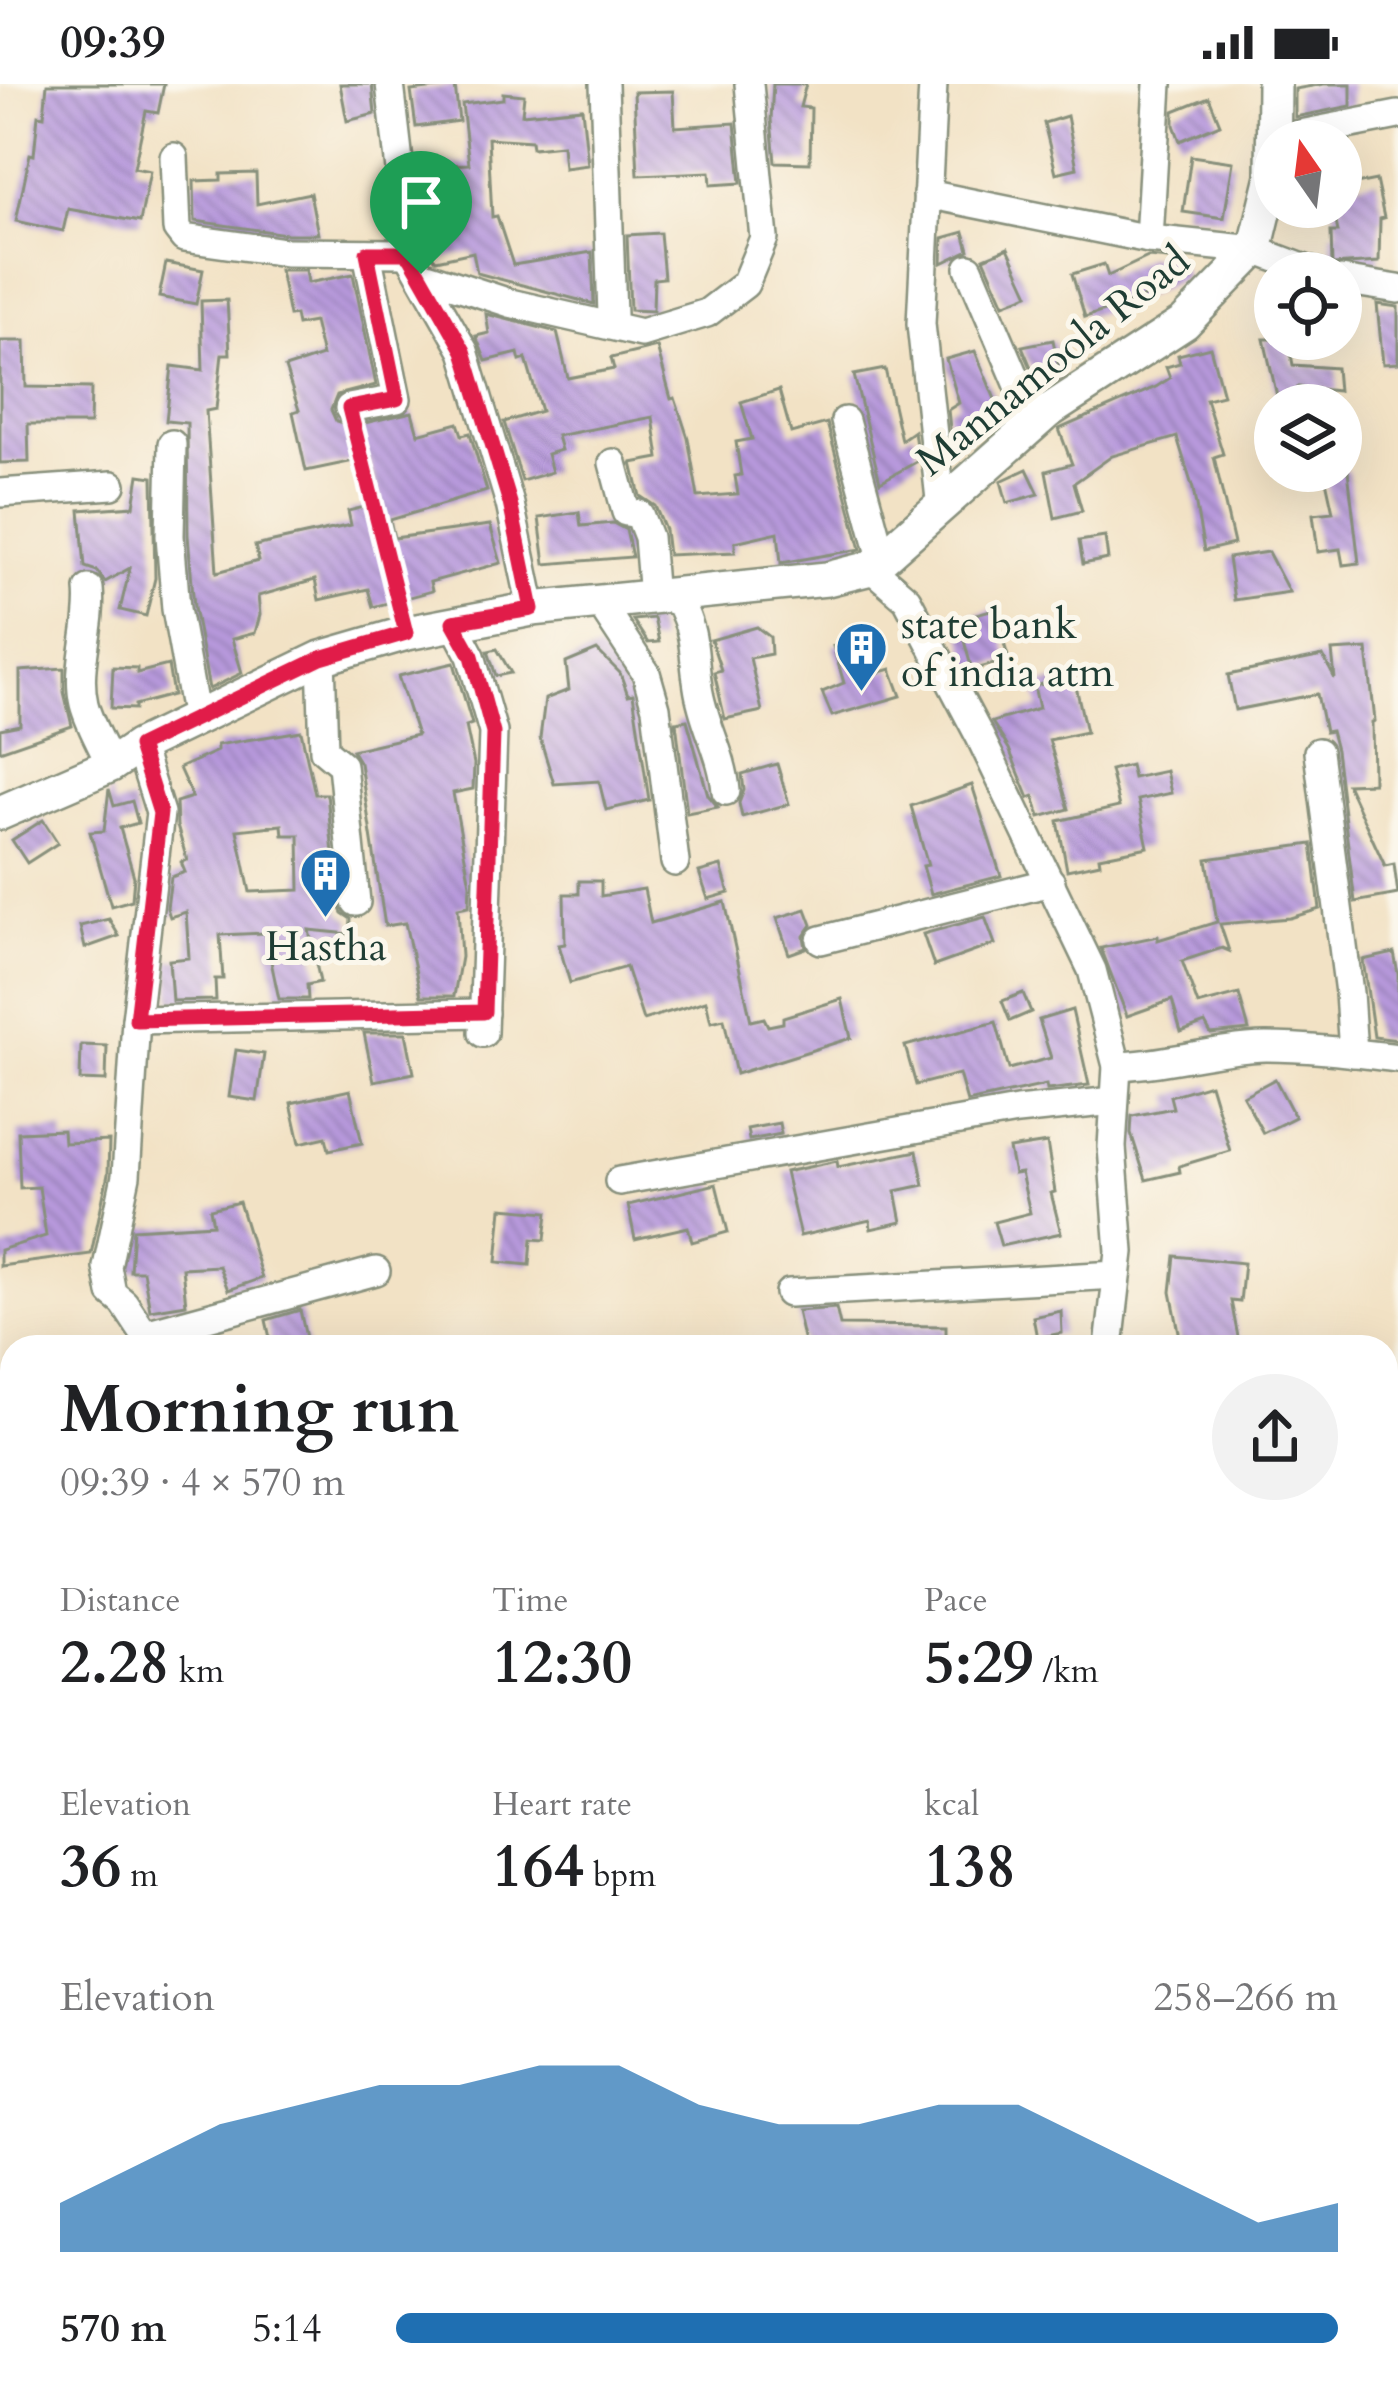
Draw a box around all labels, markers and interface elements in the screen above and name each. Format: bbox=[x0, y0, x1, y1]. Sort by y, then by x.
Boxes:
text: 09:39 bbox=[60, 12, 165, 73]
north arrow bbox=[1254, 120, 1362, 228]
map controls bbox=[1254, 120, 1362, 492]
pin bbox=[370, 151, 472, 274]
icon: arrive bbox=[388, 169, 454, 235]
street label: Mannamoola Road bbox=[904, 233, 1202, 489]
button: locate bbox=[1254, 252, 1362, 360]
button: layers bbox=[1254, 384, 1362, 492]
place label: state bank of india atm bbox=[901, 596, 1114, 701]
building icon: state bank of india atm bbox=[834, 620, 890, 694]
building icon: Hastha bbox=[298, 846, 354, 920]
place label: Hastha bbox=[265, 918, 387, 975]
text: Morning run bbox=[60, 1366, 459, 1455]
button: share bbox=[1212, 1374, 1338, 1500]
text: 09:39 · 4 × 570 m bbox=[60, 1456, 345, 1509]
text: Distance bbox=[60, 1578, 181, 1623]
text: Time bbox=[492, 1578, 568, 1623]
text: Pace bbox=[924, 1578, 988, 1623]
text: 2.28 bbox=[60, 1623, 170, 1704]
text: 12:30 bbox=[492, 1623, 632, 1704]
text: 5:29 bbox=[924, 1623, 1034, 1704]
text: km bbox=[170, 1649, 224, 1694]
text: /km bbox=[1034, 1649, 1099, 1694]
text: Elevation bbox=[60, 1782, 191, 1827]
text: Heart rate bbox=[492, 1782, 632, 1827]
text: kcal bbox=[924, 1782, 979, 1827]
text: 36 bbox=[60, 1827, 121, 1908]
text: 164 bbox=[492, 1827, 584, 1908]
text: 138 bbox=[924, 1827, 1016, 1908]
text: m bbox=[121, 1853, 158, 1898]
text: bpm bbox=[584, 1853, 656, 1898]
text: Elevation bbox=[60, 1971, 215, 2024]
text: 258–266 m bbox=[1153, 1971, 1338, 2024]
text: 570 m bbox=[60, 2302, 166, 2355]
text: 5:14 bbox=[252, 2302, 322, 2355]

